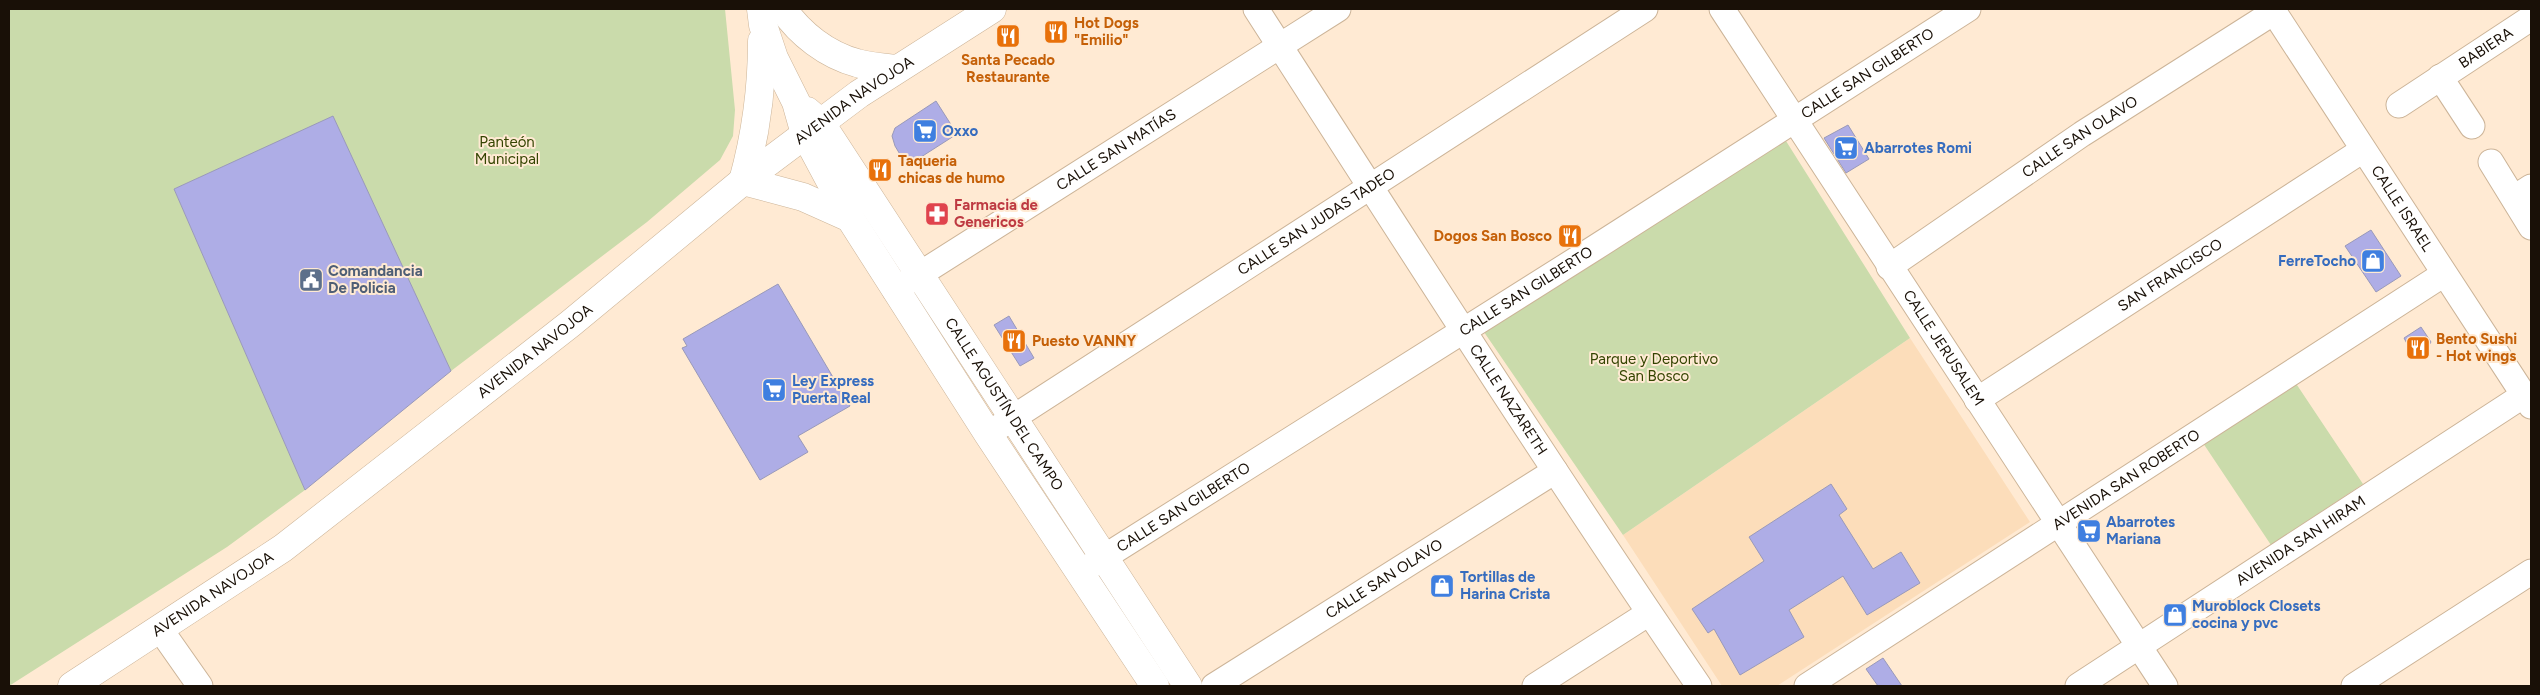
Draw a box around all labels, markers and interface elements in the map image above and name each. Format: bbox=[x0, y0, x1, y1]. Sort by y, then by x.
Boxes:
place label: Hot Dogs "Emilio" bbox=[1074, 14, 1139, 49]
restaurant icon: Hot Dogs "Emilio" bbox=[1043, 19, 1069, 45]
restaurant icon: Santa Pecado Restaurante bbox=[995, 23, 1021, 49]
street label: BABIERA bbox=[2455, 23, 2516, 72]
street label: CALLE SAN GILBERTO bbox=[1798, 24, 1937, 123]
place label: Santa Pecado Restaurante bbox=[961, 51, 1055, 86]
street label: AVENIDA NAVOJOA bbox=[791, 52, 917, 148]
street label: CALLE SAN OLAVO bbox=[2019, 92, 2141, 182]
street label: CALLE SAN MATÍAS bbox=[1053, 105, 1179, 194]
supermarket icon: Oxxo bbox=[912, 118, 938, 144]
place label: Oxxo bbox=[942, 122, 979, 140]
park label: Panteón Municipal bbox=[475, 133, 539, 168]
supermarket icon: Abarrotes Romi bbox=[1833, 135, 1859, 161]
place label: Abarrotes Romi bbox=[1864, 139, 1972, 157]
place label: Taqueria chicas de humo bbox=[898, 152, 1005, 187]
restaurant icon: Taqueria chicas de humo bbox=[867, 157, 893, 183]
street label: CALLE ISRAEL bbox=[2368, 162, 2437, 255]
street label: CALLE SAN JUDAS TADEO bbox=[1234, 164, 1398, 279]
place label: Farmacia de Genericos bbox=[954, 196, 1039, 231]
pharmacy icon: Farmacia de Genericos bbox=[924, 201, 950, 227]
restaurant icon: Dogos San Bosco bbox=[1557, 223, 1583, 249]
place label: Dogos San Bosco bbox=[1434, 227, 1552, 245]
street label: SAN FRANCISCO bbox=[2115, 235, 2226, 315]
street label: CALLE SAN GILBERTO bbox=[1456, 242, 1596, 340]
shop icon: FerreTocho bbox=[2360, 248, 2386, 274]
place label: FerreTocho bbox=[2278, 252, 2356, 270]
place label: Comandancia De Policia bbox=[328, 262, 423, 297]
public building icon: Comandancia De Policia bbox=[298, 267, 324, 293]
street label: CALLE JERUSALEM bbox=[1899, 287, 1988, 409]
street label: AVENIDA NAVOJOA bbox=[474, 300, 596, 402]
street label: CALLE AGUSTÍN DEL CAMPO bbox=[941, 314, 1067, 494]
restaurant icon: Puesto VANNY bbox=[1001, 328, 1027, 354]
place label: Bento Sushi - Hot wings bbox=[2436, 330, 2517, 365]
place label: Puesto VANNY bbox=[1032, 332, 1137, 350]
restaurant icon: Bento Sushi - Hot wings bbox=[2405, 335, 2431, 361]
street label: CALLE NAZARETH bbox=[1466, 341, 1551, 458]
park label: Parque y Deportivo San Bosco bbox=[1590, 350, 1719, 385]
place label: Ley Express Puerta Real bbox=[792, 372, 874, 407]
supermarket icon: Ley Express Puerta Real bbox=[761, 377, 787, 403]
street label: AVENIDA SAN ROBERTO bbox=[2049, 425, 2203, 534]
street label: CALLE SAN GILBERTO bbox=[1113, 458, 1254, 556]
street label: AVENIDA SAN HIRAM bbox=[2233, 492, 2369, 589]
place label: Abarrotes Mariana bbox=[2106, 513, 2175, 548]
supermarket icon: Abarrotes Mariana bbox=[2076, 518, 2102, 544]
street label: CALLE SAN OLAVO bbox=[1322, 535, 1446, 622]
street label: AVENIDA NAVOJOA bbox=[149, 548, 277, 640]
place label: Tortillas de Harina Crista bbox=[1460, 568, 1550, 603]
shop icon: Tortillas de Harina Crista bbox=[1429, 573, 1455, 599]
place label: Muroblock Closets cocina y pvc bbox=[2192, 597, 2321, 632]
shop icon: Muroblock Closets cocina y pvc bbox=[2162, 602, 2188, 628]

